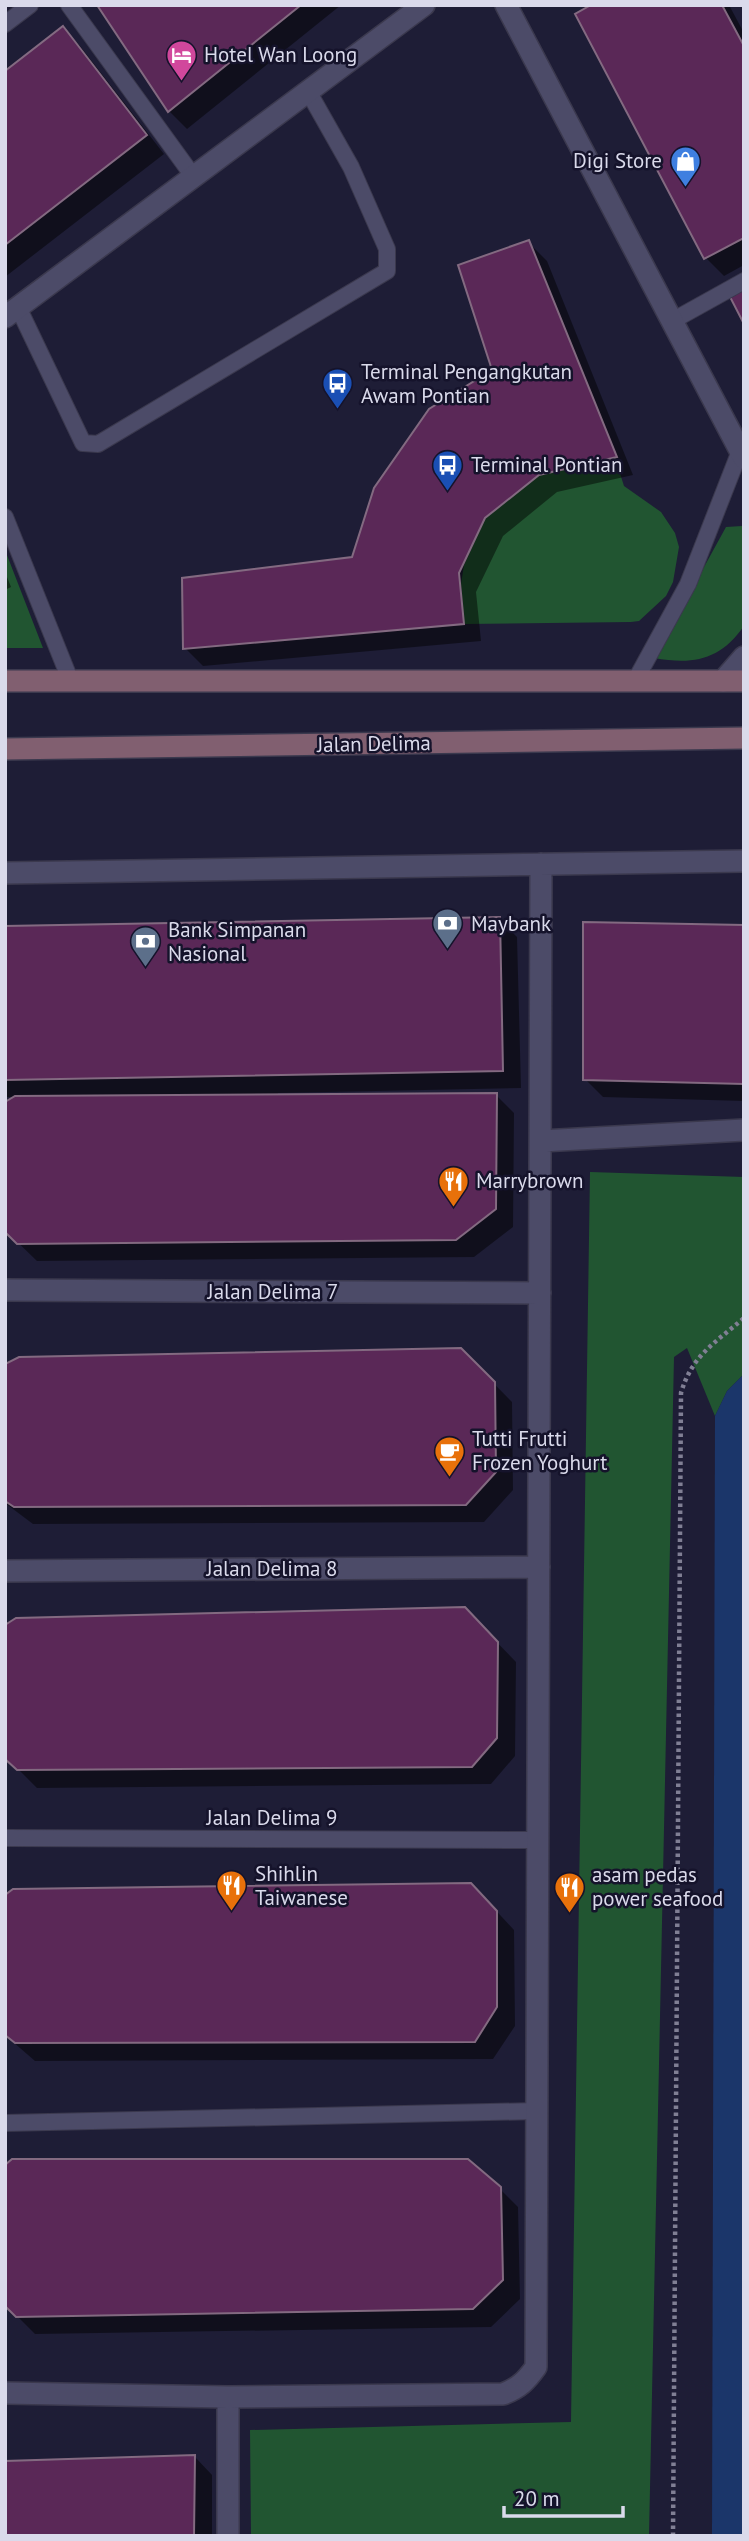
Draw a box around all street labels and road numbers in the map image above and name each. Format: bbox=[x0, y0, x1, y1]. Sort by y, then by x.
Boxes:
street label: Jalan Delima bbox=[316, 729, 431, 758]
street label: Jalan Delima 7 bbox=[207, 1278, 338, 1305]
street label: Jalan Delima 8 bbox=[206, 1555, 337, 1582]
street label: Jalan Delima 9 bbox=[206, 1804, 337, 1831]

